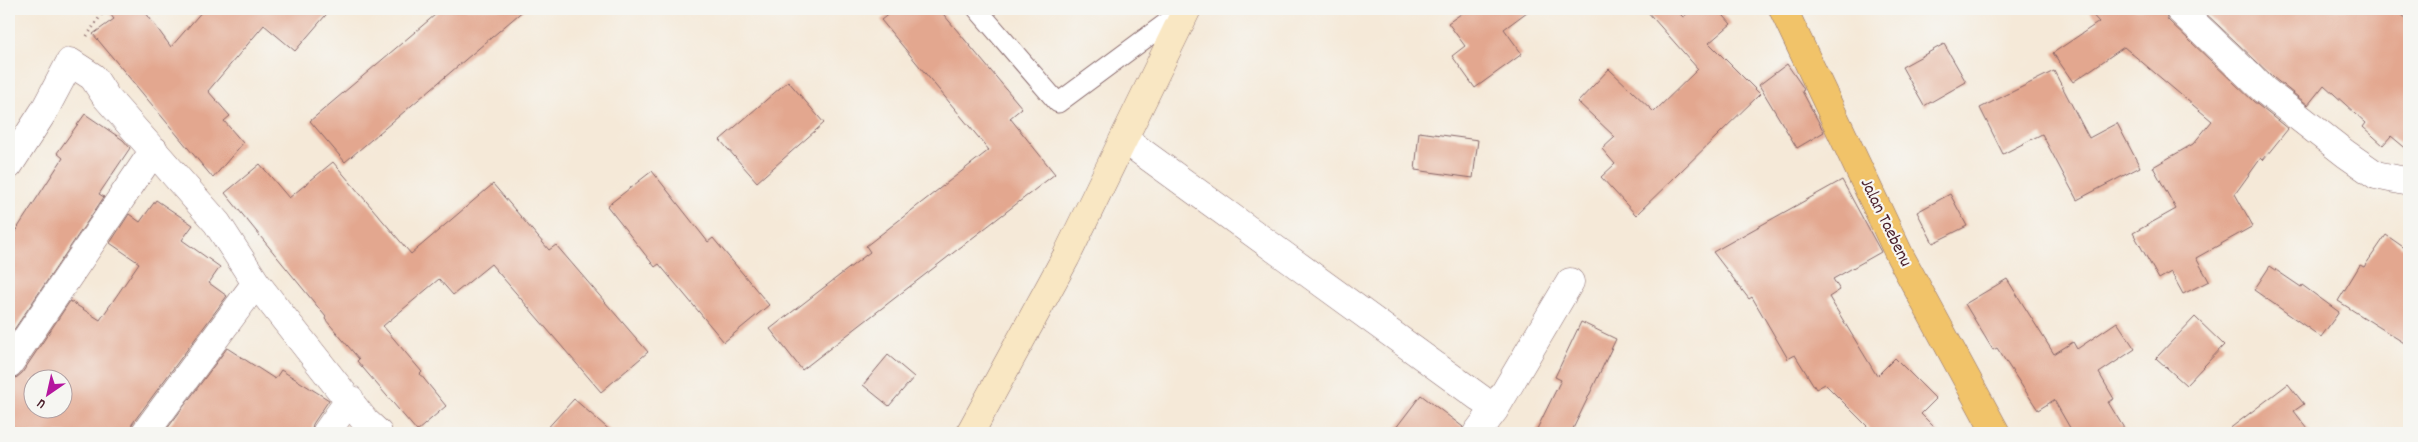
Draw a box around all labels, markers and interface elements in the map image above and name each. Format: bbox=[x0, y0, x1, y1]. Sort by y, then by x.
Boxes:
street label: Jalan Taebenu bbox=[1853, 175, 1917, 271]
north arrow bbox=[22, 370, 72, 420]
text: U bbox=[33, 393, 50, 413]

